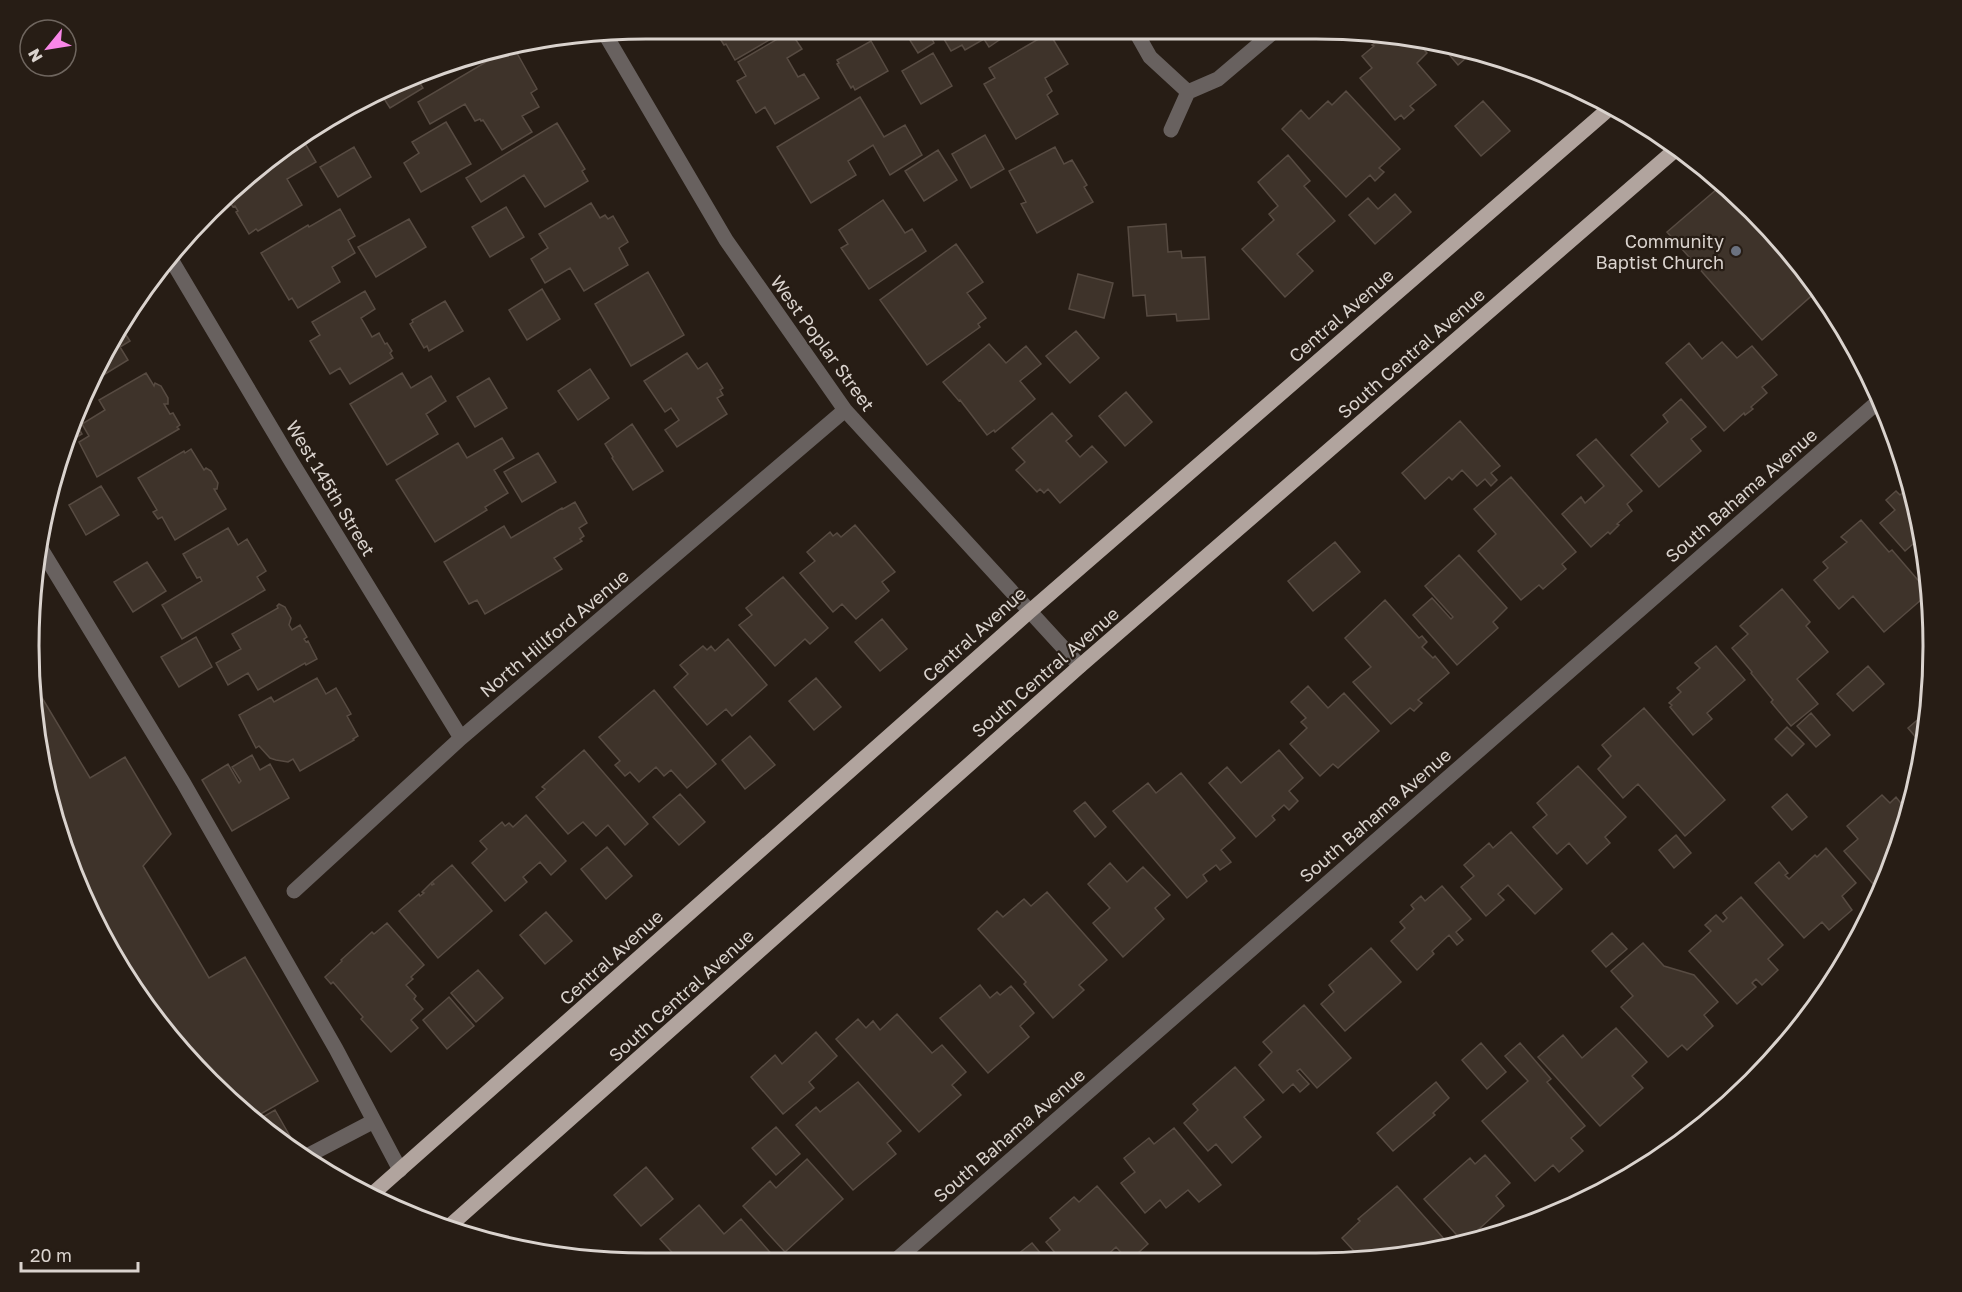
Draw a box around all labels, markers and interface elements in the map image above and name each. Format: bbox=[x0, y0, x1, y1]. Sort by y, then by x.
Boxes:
north arrow bbox=[18, 18, 78, 78]
text: N bbox=[23, 45, 47, 66]
place label: Community Baptist Church bbox=[1596, 230, 1724, 273]
marker: Community Baptist Church bbox=[1729, 244, 1743, 258]
street label: Central Avenue bbox=[1284, 264, 1398, 366]
street label: West Poplar Street bbox=[766, 271, 880, 415]
street label: South Central Avenue bbox=[1333, 283, 1489, 423]
street label: West 145th Street bbox=[282, 416, 380, 560]
street label: South Bahama Avenue bbox=[1661, 423, 1821, 567]
street label: North Hillford Avenue bbox=[475, 564, 633, 702]
street label: Central Avenue bbox=[918, 582, 1030, 686]
street label: South Central Avenue bbox=[967, 602, 1123, 742]
street label: South Bahama Avenue bbox=[1295, 743, 1455, 887]
street label: Central Avenue bbox=[555, 905, 667, 1009]
street label: South Central Avenue bbox=[604, 924, 758, 1066]
street label: South Bahama Avenue bbox=[929, 1063, 1089, 1207]
scale bar bbox=[21, 1235, 138, 1273]
text: 20 m bbox=[30, 1244, 72, 1266]

